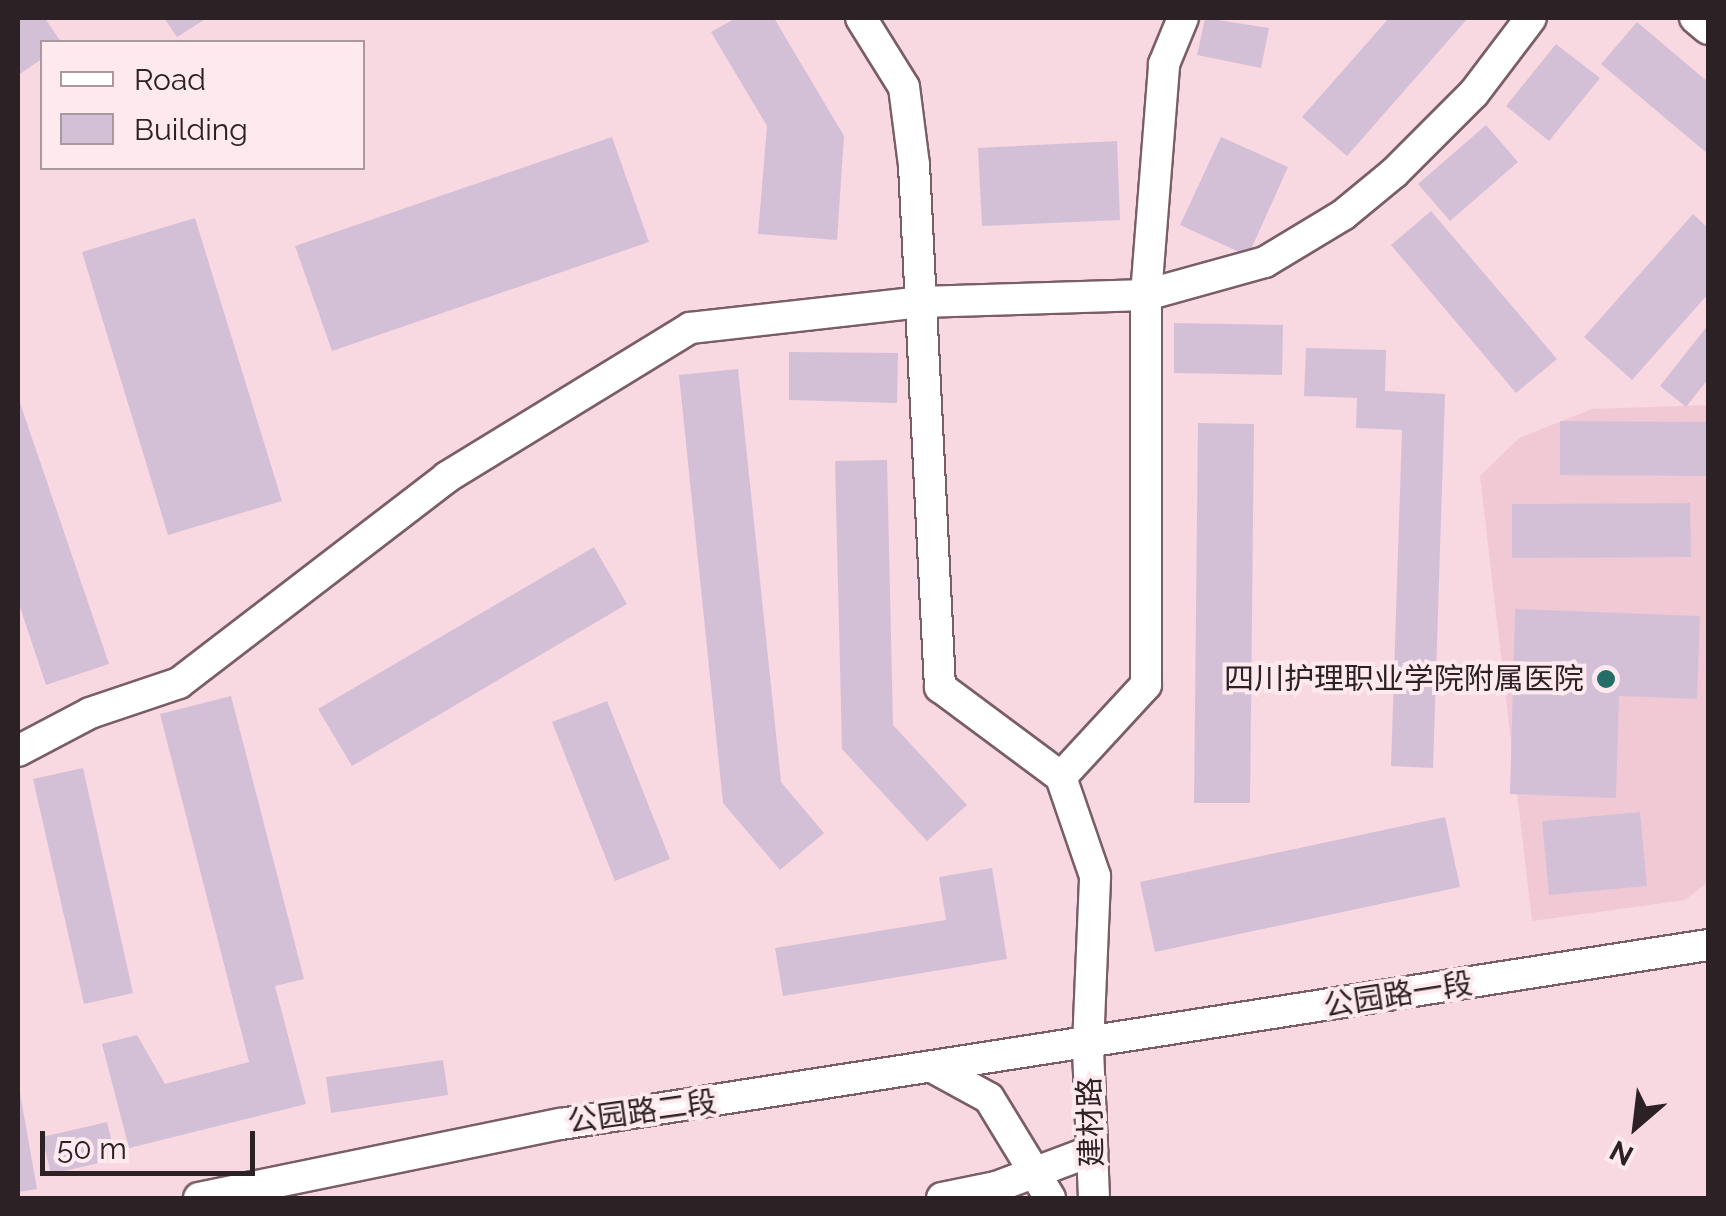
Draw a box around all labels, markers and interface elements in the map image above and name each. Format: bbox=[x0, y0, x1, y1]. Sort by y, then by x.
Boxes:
legend bbox=[40, 40, 365, 170]
text: Road bbox=[134, 62, 206, 97]
text: Building bbox=[134, 112, 248, 147]
place label: 四川护理职业学院附属医院 bbox=[1224, 661, 1584, 697]
marker: 四川护理职业学院附属医院 bbox=[1593, 666, 1619, 692]
street label: 公园路一段 bbox=[1321, 965, 1475, 1025]
street label: 建材路 bbox=[1071, 1076, 1111, 1168]
north arrow bbox=[1586, 1076, 1686, 1176]
street label: 公园路二段 bbox=[565, 1084, 719, 1140]
scale bar bbox=[45, 1111, 260, 1173]
text: 50 m bbox=[57, 1131, 127, 1166]
text: N bbox=[1604, 1133, 1639, 1173]

